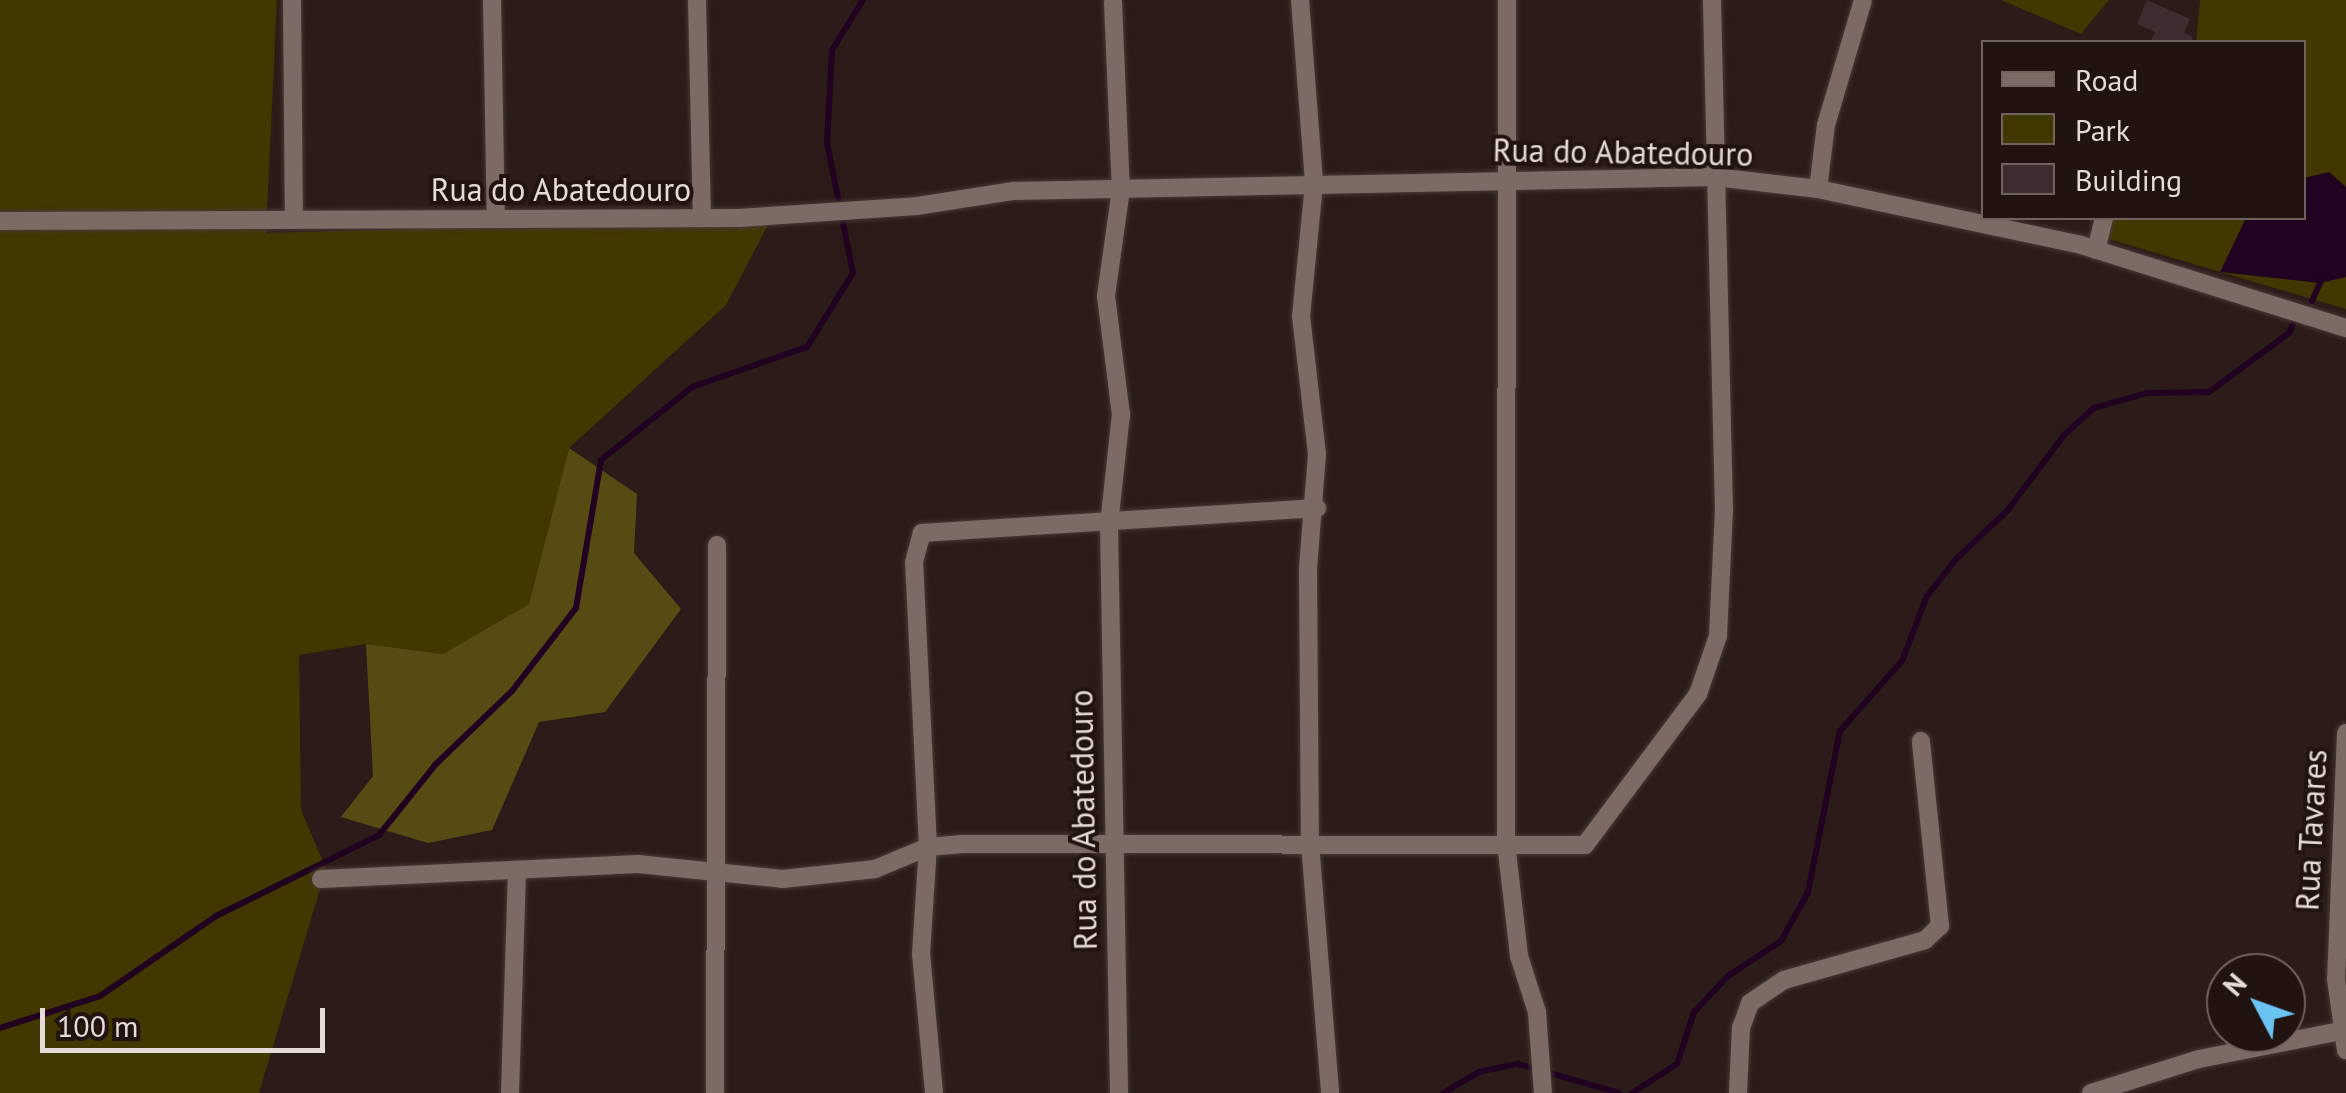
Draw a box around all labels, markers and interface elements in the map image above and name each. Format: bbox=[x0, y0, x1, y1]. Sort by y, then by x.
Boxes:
legend bbox=[1981, 40, 2306, 220]
text: Road bbox=[2075, 60, 2139, 99]
text: Park bbox=[2075, 110, 2130, 149]
street label: Rua do Abatedouro bbox=[1492, 131, 1754, 173]
text: Building bbox=[2075, 160, 2182, 199]
street label: Rua do Abatedouro bbox=[430, 170, 692, 208]
street label: Rua do Abatedouro bbox=[1062, 689, 1104, 951]
street label: Rua Tavares bbox=[2288, 748, 2334, 912]
north arrow bbox=[2206, 953, 2306, 1053]
text: N bbox=[2214, 965, 2254, 1003]
scale bar bbox=[45, 988, 330, 1050]
text: 100 m bbox=[57, 1006, 138, 1045]

